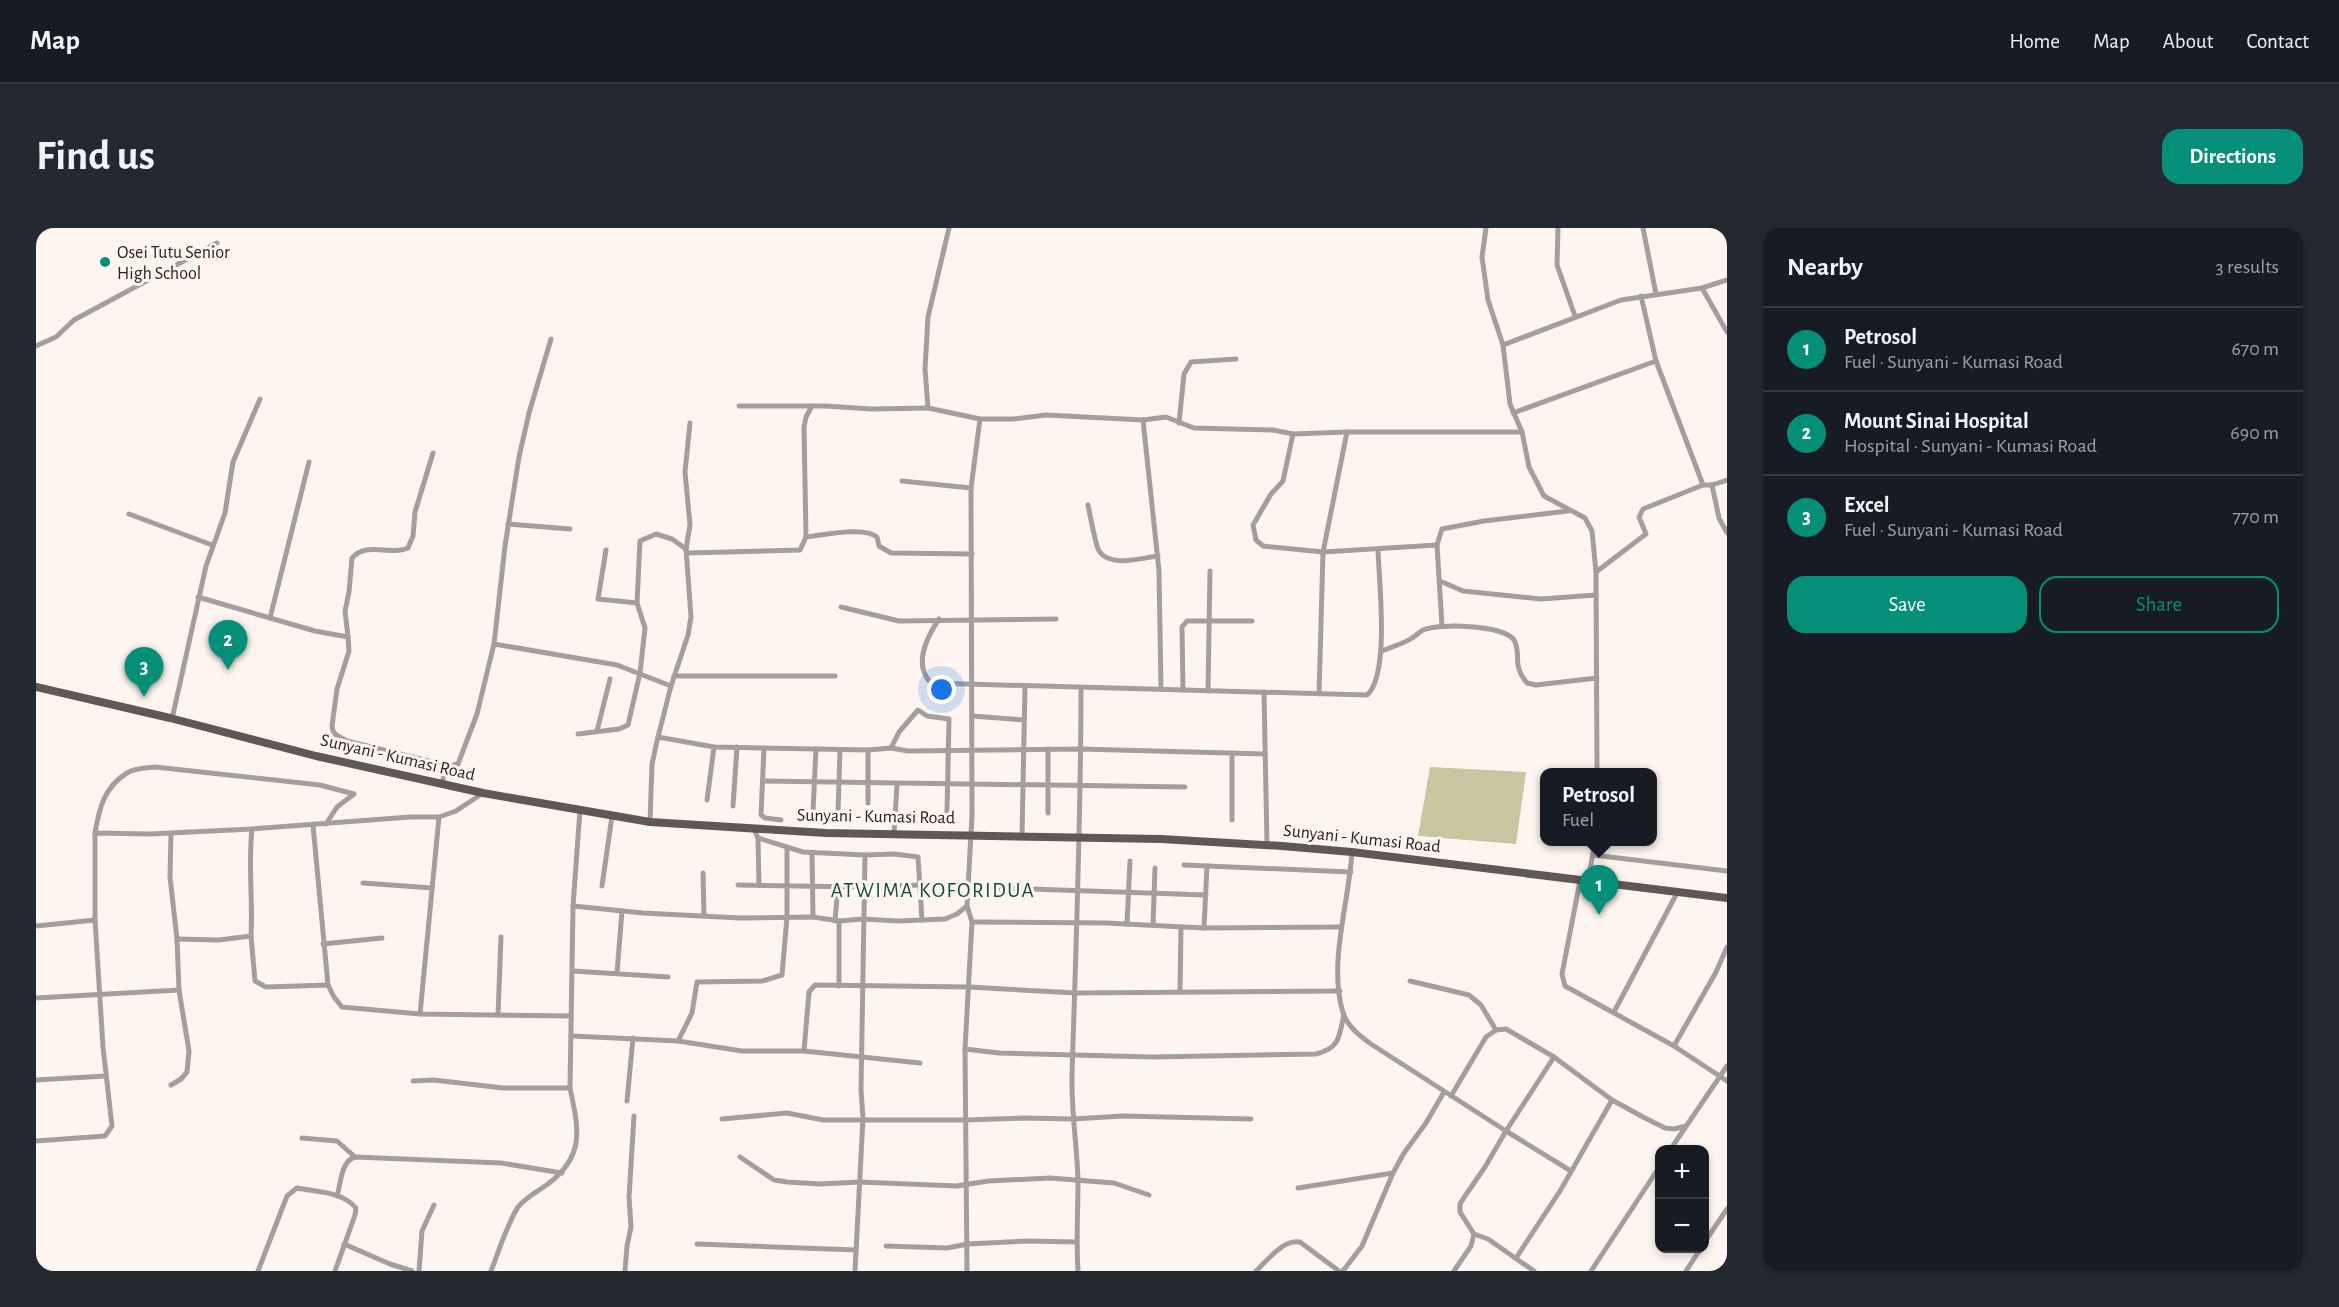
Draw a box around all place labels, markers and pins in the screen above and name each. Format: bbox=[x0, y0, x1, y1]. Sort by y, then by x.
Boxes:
place label: Osei Tutu Senior High School bbox=[117, 244, 230, 283]
marker: Osei Tutu Senior High School bbox=[98, 255, 112, 269]
pin: 2 bbox=[208, 620, 248, 670]
pin: 3 bbox=[124, 648, 164, 697]
pin: 1 bbox=[1580, 866, 1618, 915]

